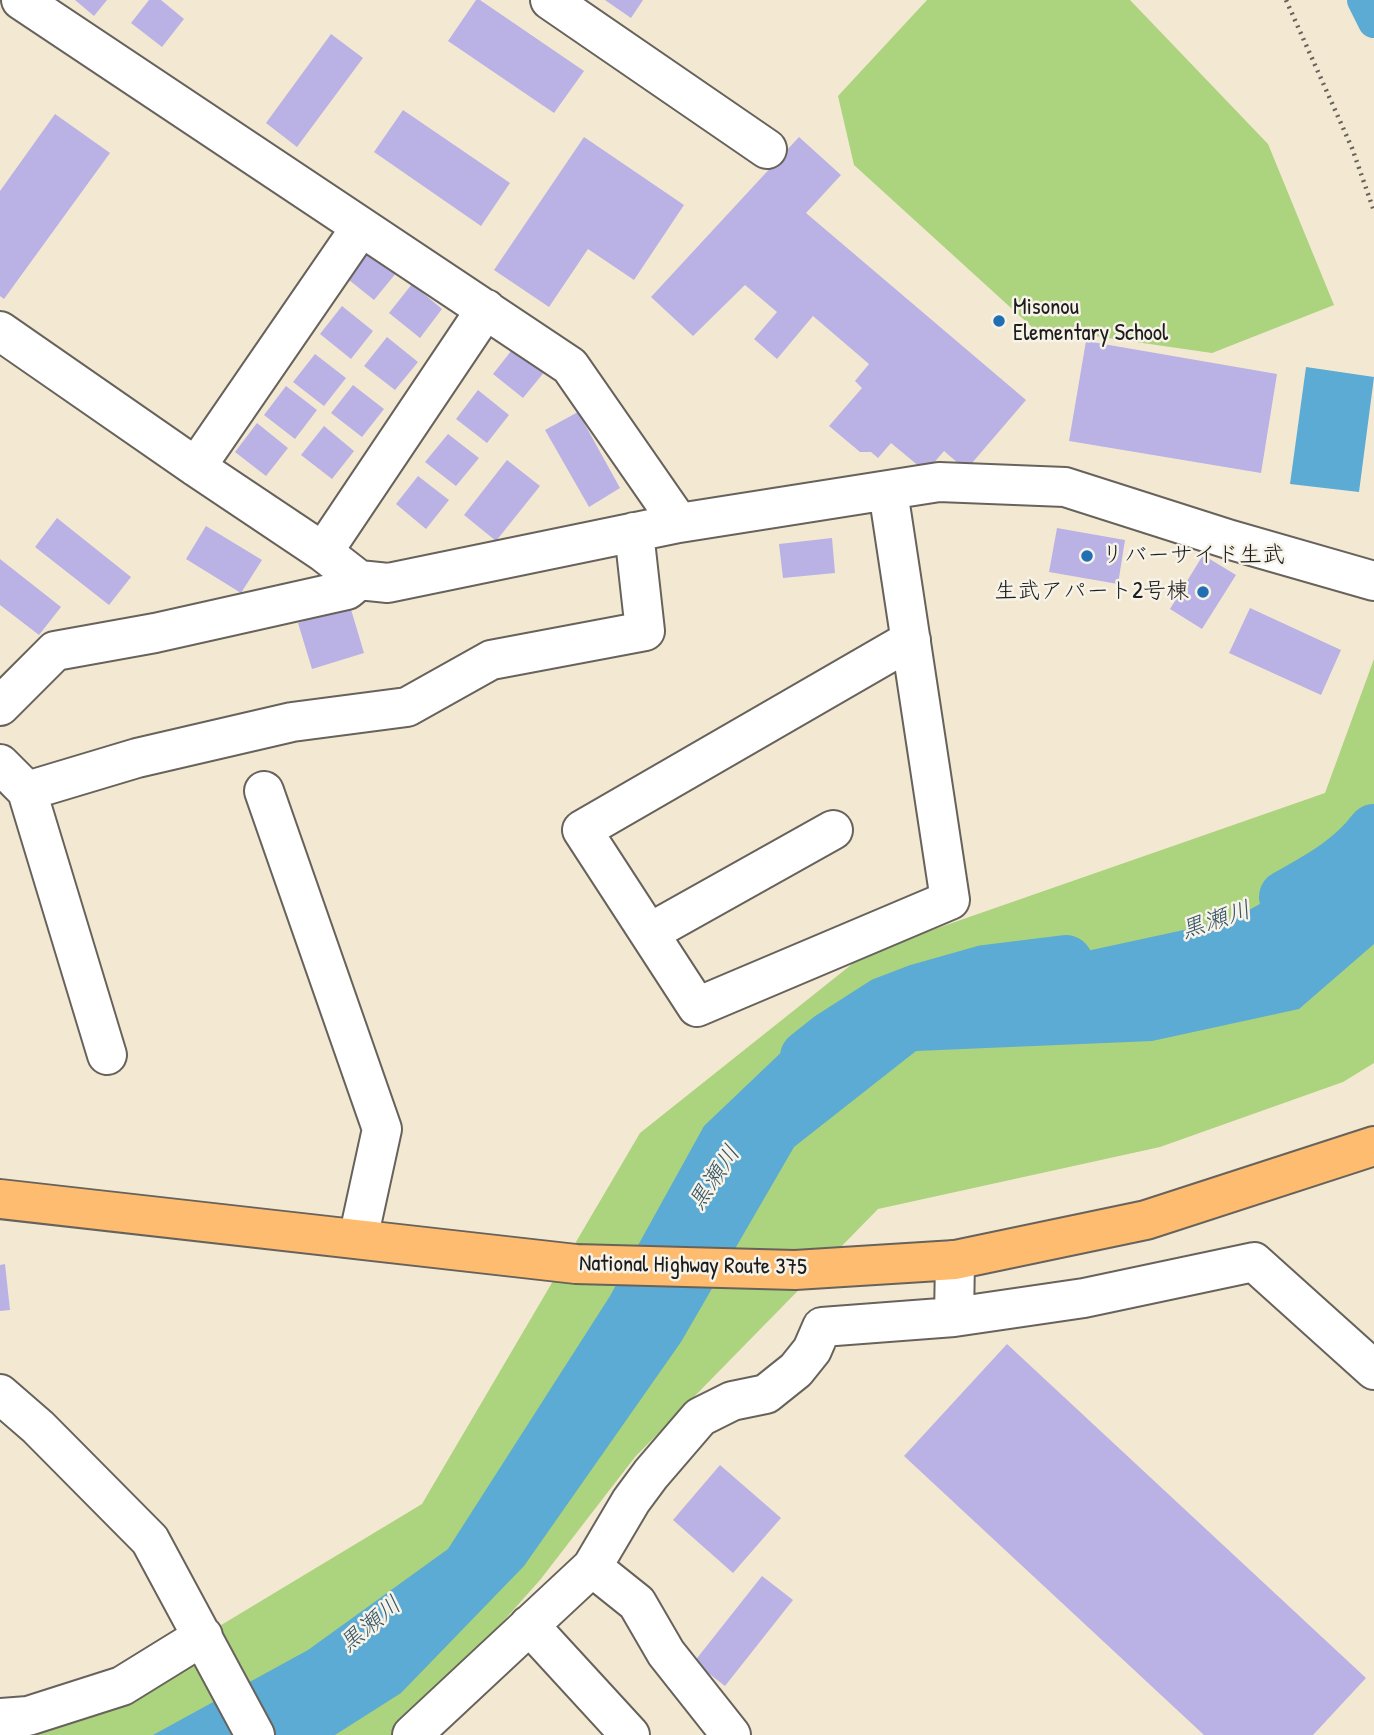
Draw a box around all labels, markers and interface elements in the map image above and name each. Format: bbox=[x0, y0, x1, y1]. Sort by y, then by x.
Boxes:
place label: Misonou Elementary School bbox=[1013, 294, 1168, 348]
marker: Misonou Elementary School bbox=[991, 313, 1007, 329]
place label: リバーサイド生武 bbox=[1101, 542, 1285, 570]
marker: リバーサイド生武 bbox=[1079, 548, 1095, 564]
place label: 生武アパート2号棟 bbox=[994, 578, 1189, 606]
marker: 生武アパート2号棟 bbox=[1195, 584, 1211, 600]
water label: 黒瀬川 bbox=[1177, 896, 1255, 946]
water label: 黒瀬川 bbox=[683, 1140, 747, 1216]
street label: National Highway Route 375 bbox=[579, 1250, 807, 1282]
water label: 黒瀬川 bbox=[334, 1591, 408, 1659]

